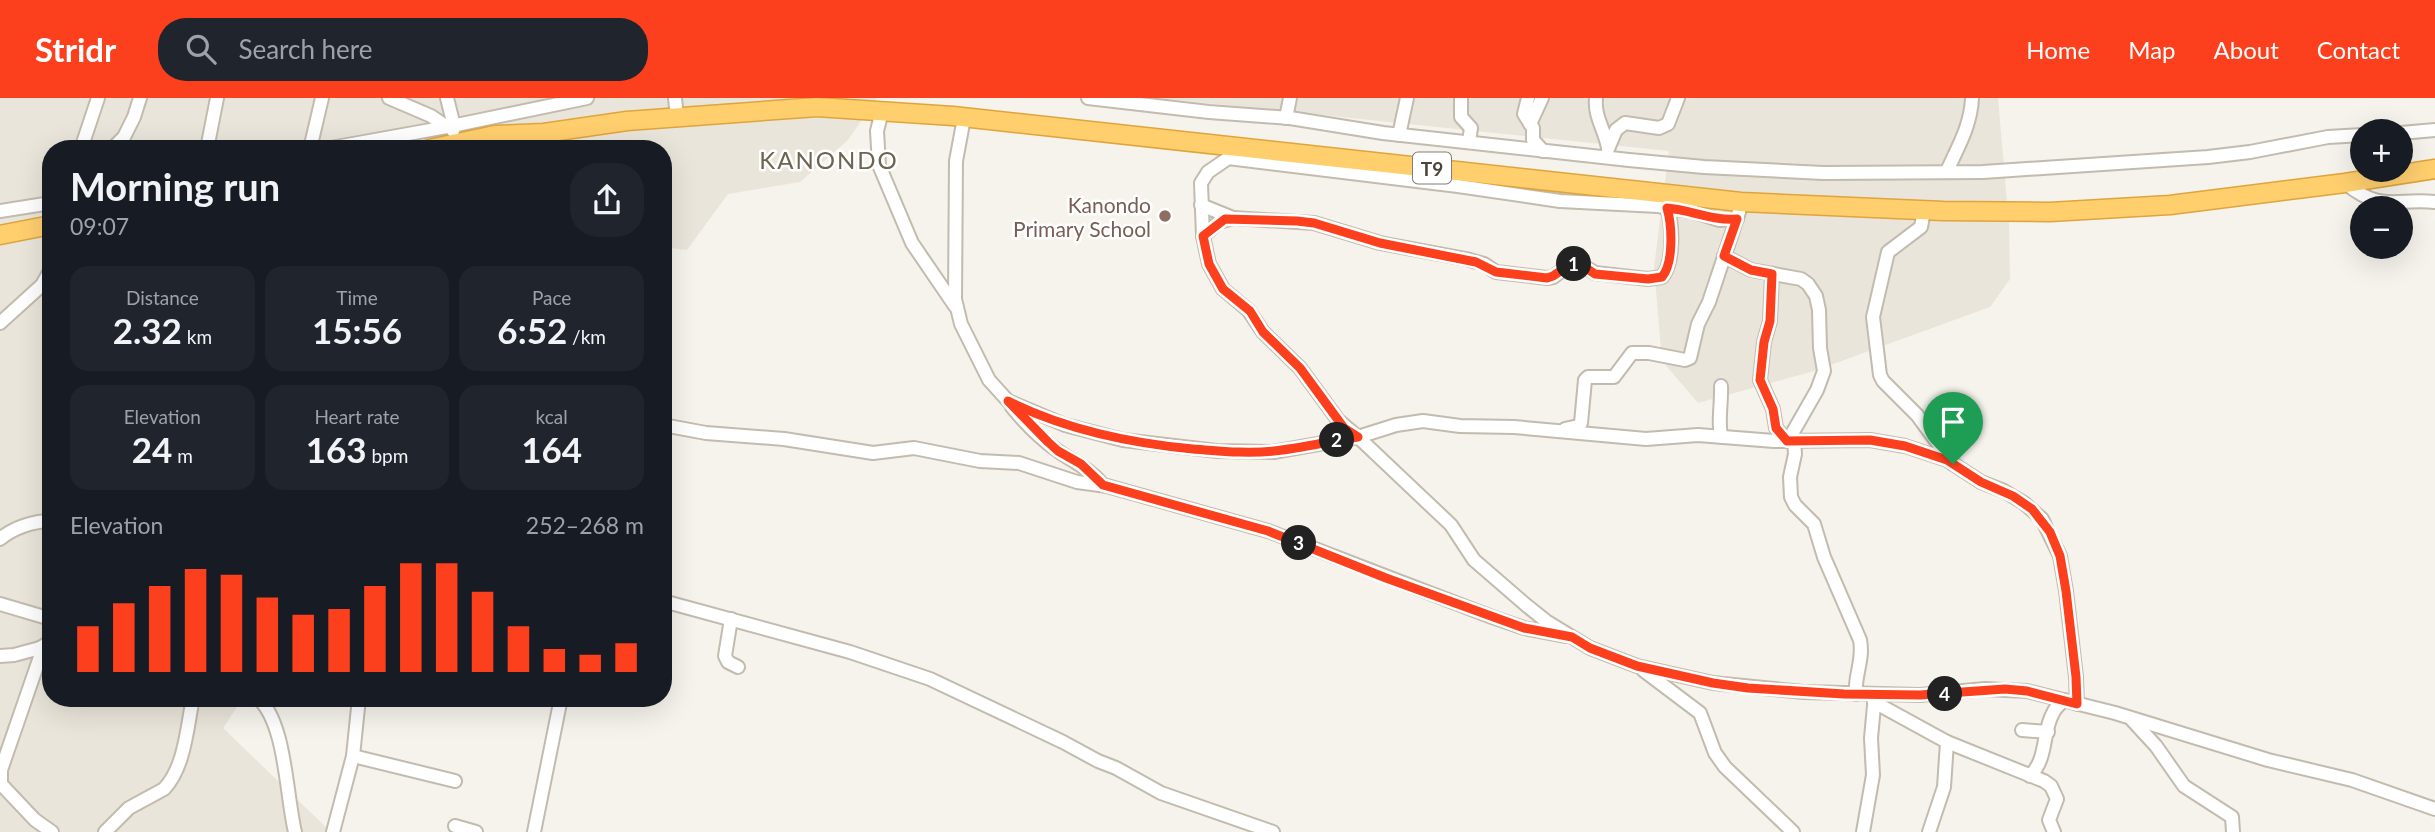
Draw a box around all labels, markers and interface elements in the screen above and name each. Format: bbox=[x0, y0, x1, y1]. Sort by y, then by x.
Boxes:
search box bbox=[158, 18, 648, 81]
text: Stridr bbox=[35, 29, 116, 69]
icon: search bbox=[182, 30, 220, 68]
text: Search here bbox=[238, 33, 372, 65]
text: Home bbox=[2026, 35, 2090, 64]
text: Map bbox=[2128, 35, 2176, 64]
text: About bbox=[2214, 35, 2279, 64]
text: Contact bbox=[2317, 35, 2400, 64]
map controls bbox=[2350, 119, 2413, 259]
button: + bbox=[2350, 119, 2413, 182]
district label: KANONDO bbox=[759, 145, 899, 174]
road number: T9 bbox=[1413, 152, 1451, 184]
text: Morning run bbox=[70, 163, 280, 209]
button: share bbox=[570, 163, 644, 237]
place label: Kanondo Primary School bbox=[1013, 192, 1151, 241]
button: − bbox=[2350, 196, 2413, 259]
marker: Kanondo Primary School bbox=[1157, 208, 1173, 224]
text: 09:07 bbox=[70, 212, 129, 240]
pin: 1 bbox=[1556, 246, 1592, 282]
text: 1 bbox=[1568, 252, 1579, 275]
text: Distance bbox=[126, 286, 199, 309]
text: Time bbox=[336, 286, 378, 309]
text: Pace bbox=[532, 286, 571, 309]
text: 2.32 bbox=[113, 309, 182, 351]
text: 15:56 bbox=[312, 309, 402, 351]
text: 6:52 bbox=[497, 309, 567, 351]
text: km bbox=[182, 325, 212, 348]
text: /km bbox=[567, 325, 606, 348]
pin bbox=[1923, 392, 1983, 464]
icon: arrive bbox=[1934, 403, 1972, 441]
text: Elevation bbox=[124, 405, 201, 428]
text: Heart rate bbox=[314, 405, 400, 428]
text: kcal bbox=[536, 405, 568, 428]
pin: 2 bbox=[1320, 422, 1354, 458]
text: 24 bbox=[132, 428, 172, 470]
text: 163 bbox=[306, 428, 367, 470]
text: 164 bbox=[521, 428, 582, 470]
text: 2 bbox=[1331, 428, 1342, 451]
text: m bbox=[172, 444, 193, 467]
text: bpm bbox=[367, 444, 408, 467]
text: Elevation bbox=[70, 511, 163, 539]
text: 252–268 m bbox=[526, 511, 644, 539]
pin: 3 bbox=[1282, 526, 1316, 560]
text: 3 bbox=[1293, 531, 1304, 554]
pin: 4 bbox=[1927, 676, 1962, 712]
text: 4 bbox=[1939, 682, 1950, 705]

